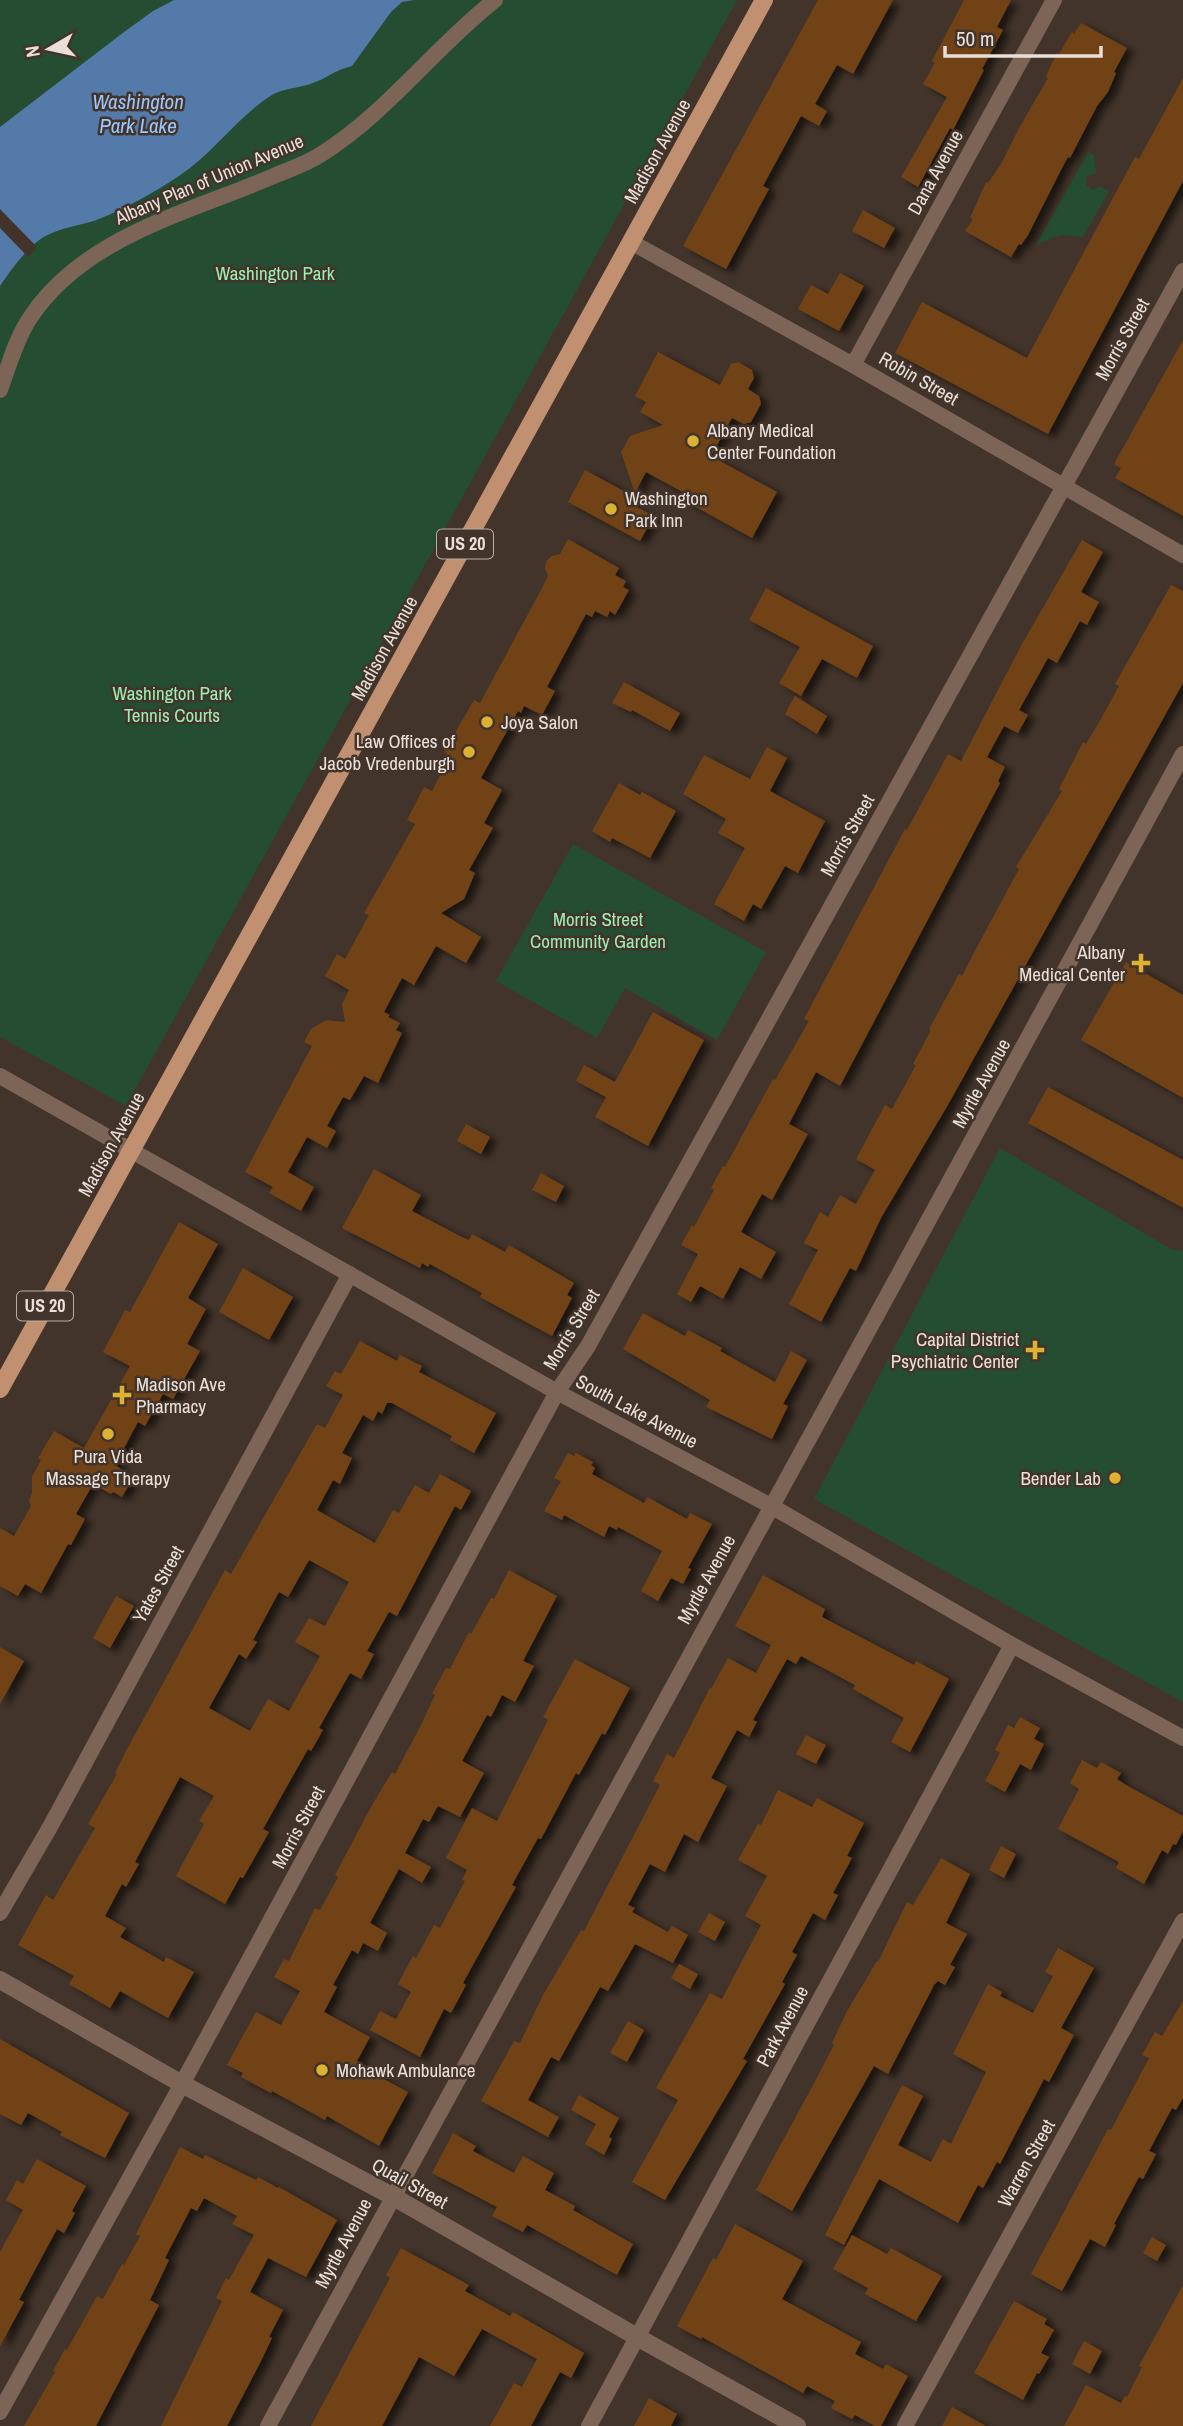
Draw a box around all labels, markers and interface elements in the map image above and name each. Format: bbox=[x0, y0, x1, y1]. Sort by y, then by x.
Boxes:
north arrow bbox=[14, 14, 84, 84]
scale bar bbox=[945, 14, 1101, 58]
text: 50 m bbox=[956, 24, 994, 53]
text: N bbox=[18, 44, 46, 59]
water label: Washington Park Lake bbox=[92, 87, 184, 140]
street label: Madison Avenue bbox=[618, 94, 696, 208]
street label: Dana Avenue bbox=[901, 125, 969, 219]
street label: Albany Plan of Union Avenue bbox=[110, 127, 307, 231]
park label: Washington Park bbox=[216, 260, 335, 286]
street label: Morris Street bbox=[1089, 293, 1156, 385]
street label: Robin Street bbox=[875, 345, 964, 411]
place label: Albany Medical Center Foundation bbox=[706, 417, 836, 465]
marker: Albany Medical Center Foundation bbox=[685, 433, 701, 449]
place label: Washington Park Inn bbox=[625, 485, 708, 533]
marker: Washington Park Inn bbox=[603, 501, 619, 517]
road number: US 20 bbox=[437, 530, 493, 558]
street label: Madison Avenue bbox=[345, 591, 423, 705]
park label: Washington Park Tennis Courts bbox=[113, 680, 232, 728]
place label: Joya Salon bbox=[501, 709, 578, 735]
marker: Joya Salon bbox=[479, 714, 495, 730]
place label: Law Offices of Jacob Vredenburgh bbox=[320, 728, 456, 776]
marker: Law Offices of Jacob Vredenburgh bbox=[461, 744, 477, 760]
street label: Morris Street bbox=[814, 789, 881, 881]
park label: Morris Street Community Garden bbox=[530, 906, 666, 954]
place label: Albany Medical Center bbox=[1019, 939, 1126, 987]
marker: Albany Medical Center bbox=[1131, 953, 1151, 973]
street label: Myrtle Avenue bbox=[946, 1034, 1016, 1132]
street label: Madison Avenue bbox=[72, 1087, 150, 1201]
street label: Morris Street bbox=[537, 1283, 606, 1374]
road number: US 20 bbox=[17, 1292, 73, 1321]
place label: Capital District Psychiatric Center bbox=[891, 1326, 1020, 1374]
marker: Capital District Psychiatric Center bbox=[1025, 1340, 1045, 1360]
street label: South Lake Avenue bbox=[571, 1368, 703, 1454]
place label: Madison Ave Pharmacy bbox=[136, 1371, 226, 1419]
marker: Madison Ave Pharmacy bbox=[114, 1387, 130, 1403]
marker: Pura Vida Massage Therapy bbox=[100, 1426, 116, 1442]
place label: Pura Vida Massage Therapy bbox=[46, 1443, 170, 1491]
place label: Bender Lab bbox=[1020, 1465, 1101, 1491]
marker: Bender Lab bbox=[1107, 1470, 1123, 1486]
street label: Myrtle Avenue bbox=[671, 1530, 741, 1628]
street label: Yates Street bbox=[126, 1540, 190, 1627]
street label: Morris Street bbox=[265, 1781, 331, 1873]
street label: Park Avenue bbox=[750, 1981, 814, 2071]
place label: Mohawk Ambulance bbox=[336, 2057, 475, 2083]
marker: Mohawk Ambulance bbox=[314, 2062, 330, 2078]
street label: Warren Street bbox=[991, 2114, 1061, 2211]
street label: Quail Street bbox=[367, 2151, 453, 2215]
street label: Myrtle Avenue bbox=[308, 2193, 378, 2293]

